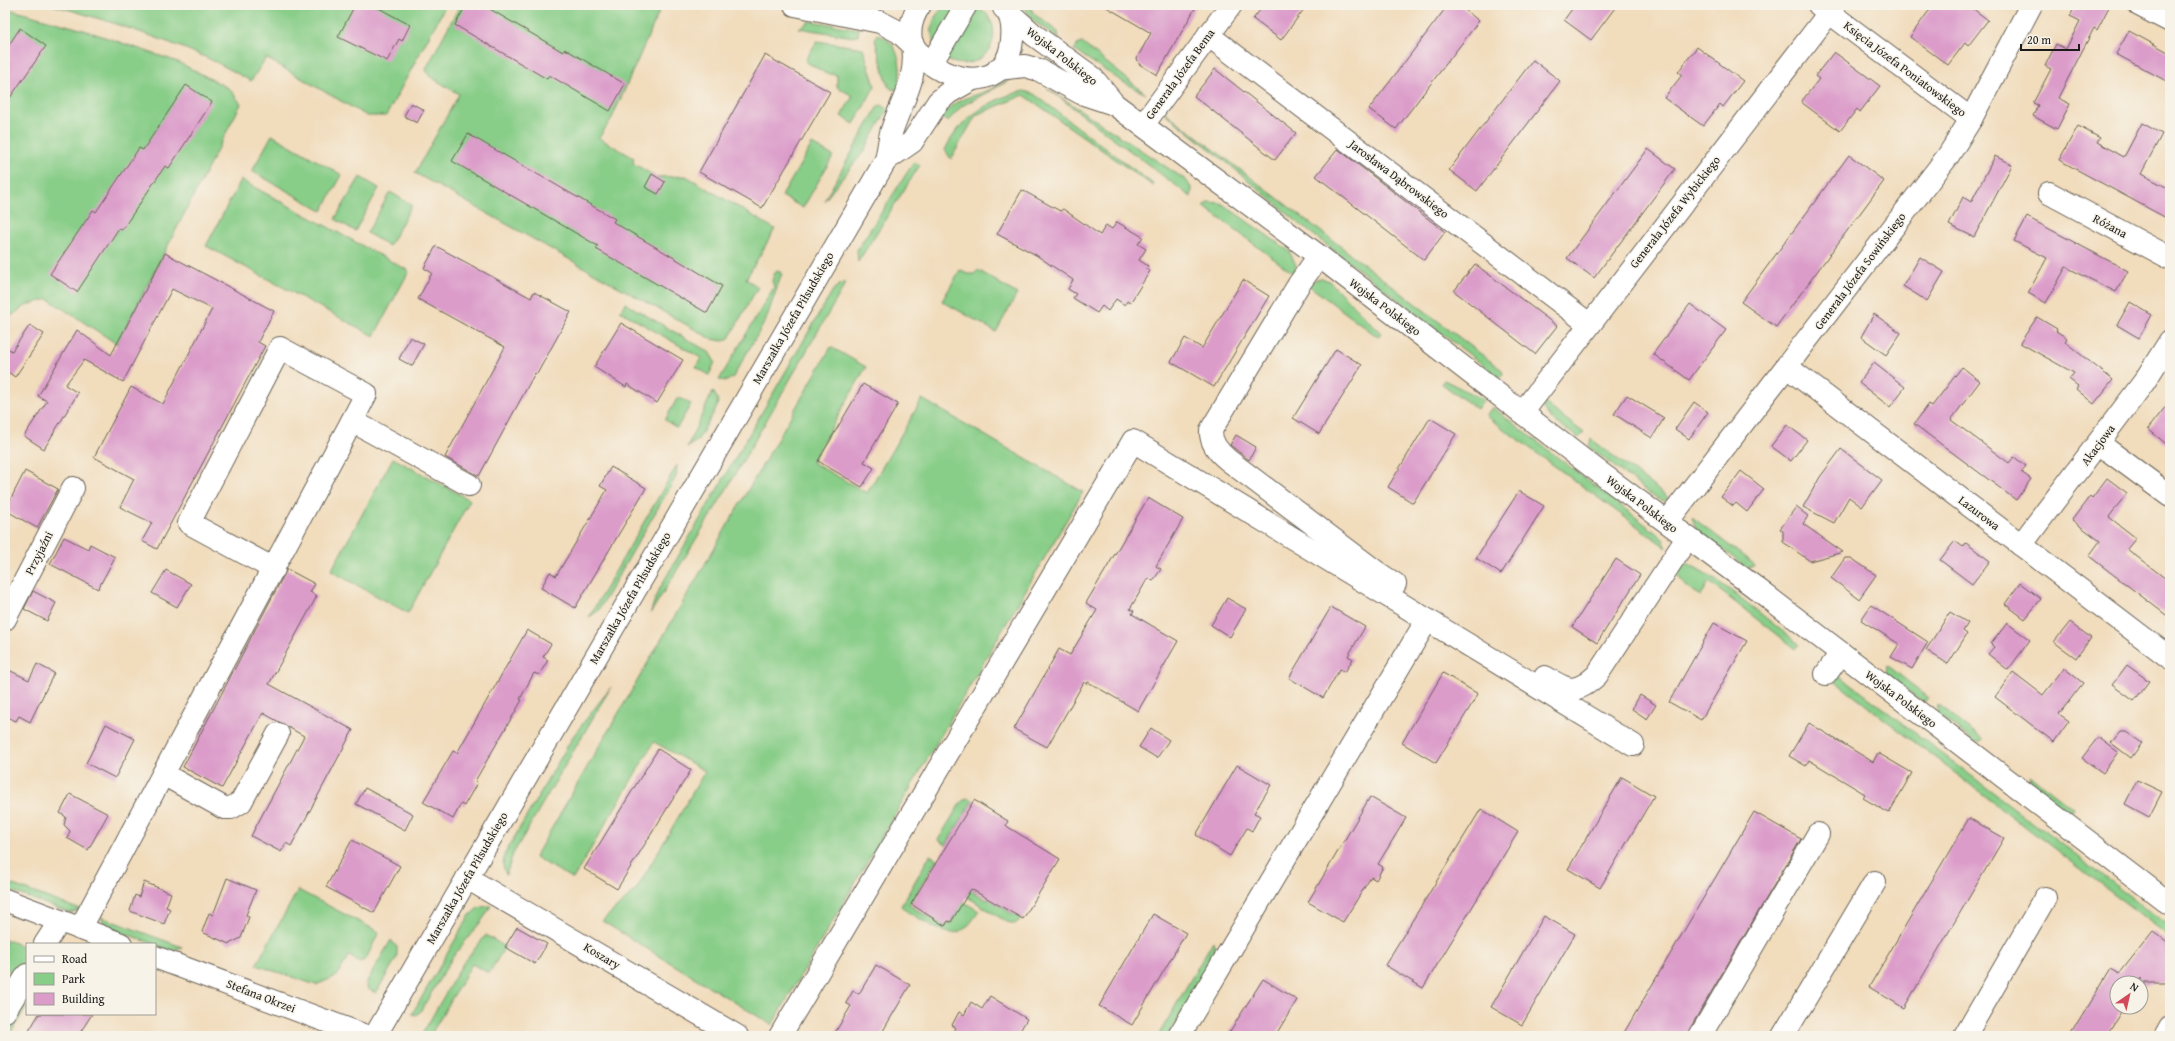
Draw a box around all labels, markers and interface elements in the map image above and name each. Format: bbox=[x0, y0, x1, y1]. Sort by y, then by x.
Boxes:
street label: Księcia Józefa Poniatowskiego bbox=[1840, 17, 1970, 120]
street label: Wojska Polskiego bbox=[1023, 22, 1101, 89]
street label: Generała Józefa Bema bbox=[1141, 25, 1218, 122]
scale bar bbox=[2021, 26, 2079, 52]
text: 20 m bbox=[2027, 31, 2051, 48]
street label: Jarosława Dąbrowskiego bbox=[1344, 134, 1453, 222]
street label: Generała Józefa Wybickiego bbox=[1625, 152, 1724, 271]
street label: Generała Józefa Sowińskiego bbox=[1810, 209, 1909, 333]
street label: Różana bbox=[2090, 210, 2131, 242]
street label: Marszałka Józefa Piłsudskiego bbox=[748, 249, 837, 387]
street label: Wojska Polskiego bbox=[1346, 274, 1425, 339]
street label: Akacjowa bbox=[2077, 420, 2119, 469]
street label: Wojska Polskiego bbox=[1603, 471, 1682, 536]
street label: Lazurowa bbox=[1955, 491, 2004, 534]
street label: Przyjaźni bbox=[20, 527, 57, 578]
street label: Marszałka Józefa Piłsudskiego bbox=[585, 529, 674, 667]
street label: Wojska Polskiego bbox=[1862, 666, 1941, 731]
street label: Marszałka Józefa Piłsudskiego bbox=[422, 809, 511, 947]
street label: Koszary bbox=[581, 938, 624, 973]
legend bbox=[26, 943, 156, 1015]
text: Road bbox=[62, 950, 88, 967]
text: Park bbox=[62, 970, 86, 987]
street label: Stefana Okrzei bbox=[224, 975, 299, 1017]
north arrow bbox=[2109, 975, 2149, 1015]
text: N bbox=[2127, 978, 2143, 996]
text: Building bbox=[62, 990, 105, 1007]

